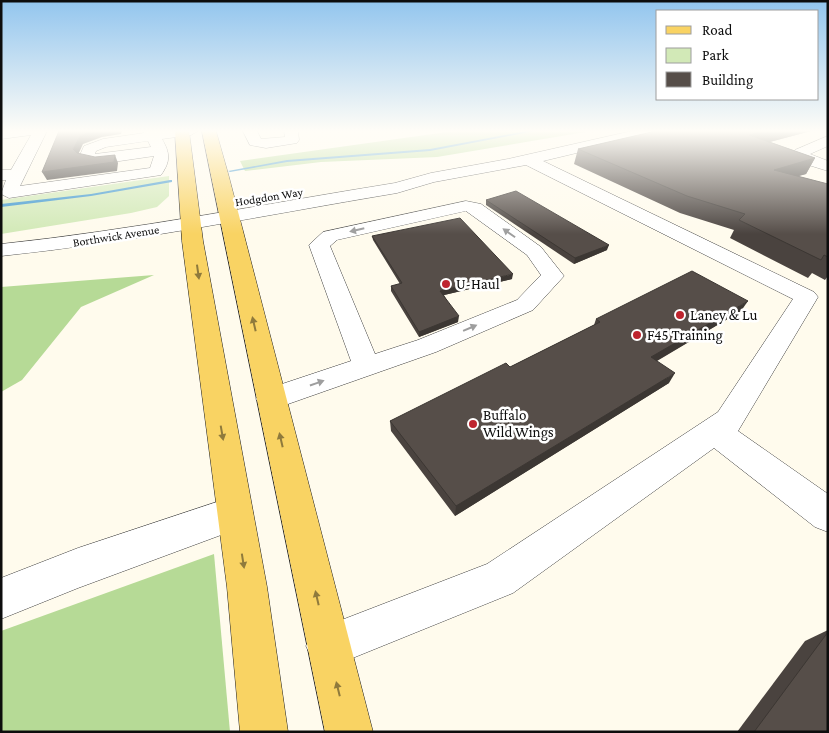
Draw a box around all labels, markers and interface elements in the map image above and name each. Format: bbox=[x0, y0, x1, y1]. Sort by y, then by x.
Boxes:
legend bbox=[656, 10, 819, 100]
text: Road bbox=[702, 22, 733, 38]
text: Park bbox=[702, 47, 729, 63]
text: Building bbox=[702, 72, 753, 89]
street label: Hodgdon Way bbox=[234, 185, 304, 209]
street label: Borthwick Avenue bbox=[72, 222, 160, 250]
one-way arrow bbox=[349, 226, 364, 234]
one-way arrow bbox=[502, 228, 515, 238]
one-way arrow bbox=[194, 264, 202, 280]
place label: U-Haul bbox=[456, 276, 500, 292]
marker: U-Haul bbox=[440, 278, 452, 290]
place label: Laney & Lu bbox=[690, 307, 757, 324]
marker: Laney & Lu bbox=[674, 309, 686, 321]
one-way arrow bbox=[250, 316, 258, 331]
one-way arrow bbox=[463, 324, 477, 332]
place label: F45 Training bbox=[647, 327, 723, 344]
marker: F45 Training bbox=[631, 329, 643, 341]
one-way arrow bbox=[310, 379, 325, 387]
place label: Buffalo Wild Wings bbox=[483, 407, 554, 441]
marker: Buffalo Wild Wings bbox=[467, 418, 479, 430]
one-way arrow bbox=[218, 425, 226, 441]
one-way arrow bbox=[277, 433, 285, 448]
one-way arrow bbox=[240, 554, 248, 570]
one-way arrow bbox=[313, 591, 321, 606]
one-way arrow bbox=[334, 681, 342, 696]

